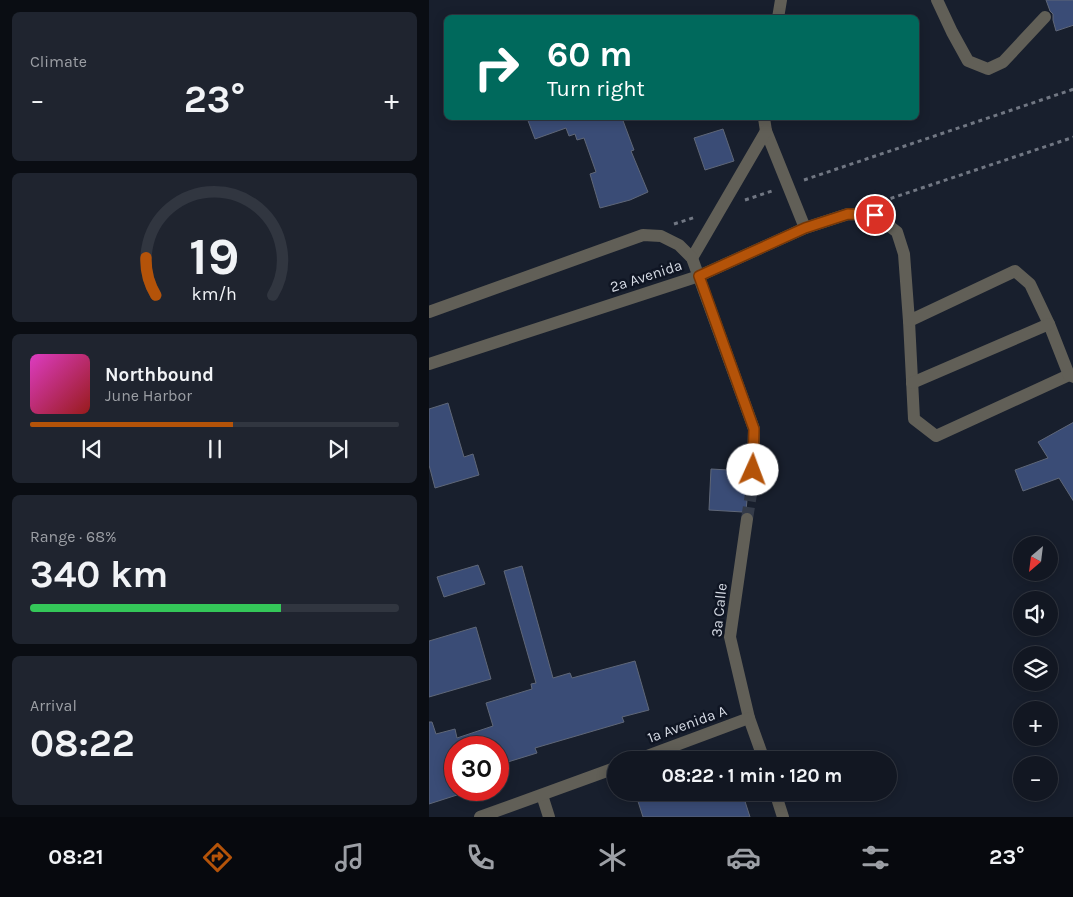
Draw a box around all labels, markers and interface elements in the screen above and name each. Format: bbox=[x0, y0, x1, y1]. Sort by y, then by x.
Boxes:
text: 60 m bbox=[547, 34, 632, 75]
icon: right bbox=[464, 35, 529, 100]
text: Climate bbox=[30, 52, 87, 71]
text: Turn right bbox=[547, 76, 645, 102]
text: 23° bbox=[184, 77, 245, 122]
text: − bbox=[30, 83, 45, 116]
text: + bbox=[384, 83, 399, 116]
pin bbox=[854, 194, 896, 236]
icon: arrive bbox=[861, 201, 889, 229]
text: 19 bbox=[189, 226, 240, 287]
street label: 2a Avenida bbox=[608, 256, 684, 296]
text: km/h bbox=[192, 284, 237, 305]
text: Northbound bbox=[105, 364, 214, 386]
text: June Harbor bbox=[105, 386, 192, 405]
icon: previous bbox=[78, 435, 106, 463]
icon: pause bbox=[201, 435, 229, 463]
icon: next bbox=[324, 435, 352, 463]
position arrow bbox=[726, 443, 778, 495]
text: Range · 68% bbox=[30, 527, 117, 546]
north arrow bbox=[1013, 536, 1058, 581]
map controls bbox=[1013, 536, 1058, 801]
text: 340 km bbox=[30, 552, 168, 597]
street label: 3a Calle bbox=[707, 582, 731, 638]
button: sound bbox=[1013, 591, 1058, 636]
button: layers bbox=[1013, 646, 1058, 691]
text: Arrival bbox=[30, 696, 77, 715]
street label: 1a Avenida A bbox=[645, 701, 730, 747]
button: + bbox=[1013, 701, 1058, 746]
text: 08:22 bbox=[30, 721, 135, 766]
speed limit sign: 30 bbox=[444, 736, 509, 801]
button: − bbox=[1013, 756, 1058, 801]
text: 08:22 · 1 min · 120 m bbox=[662, 765, 842, 787]
icon: directions bbox=[200, 840, 235, 875]
icon: music bbox=[332, 840, 367, 875]
icon: phone bbox=[463, 840, 498, 875]
icon: climate bbox=[595, 840, 630, 875]
icon: car bbox=[726, 840, 761, 875]
icon: filters bbox=[858, 840, 893, 875]
text: 08:21 bbox=[48, 844, 103, 870]
text: 23° bbox=[989, 844, 1025, 870]

